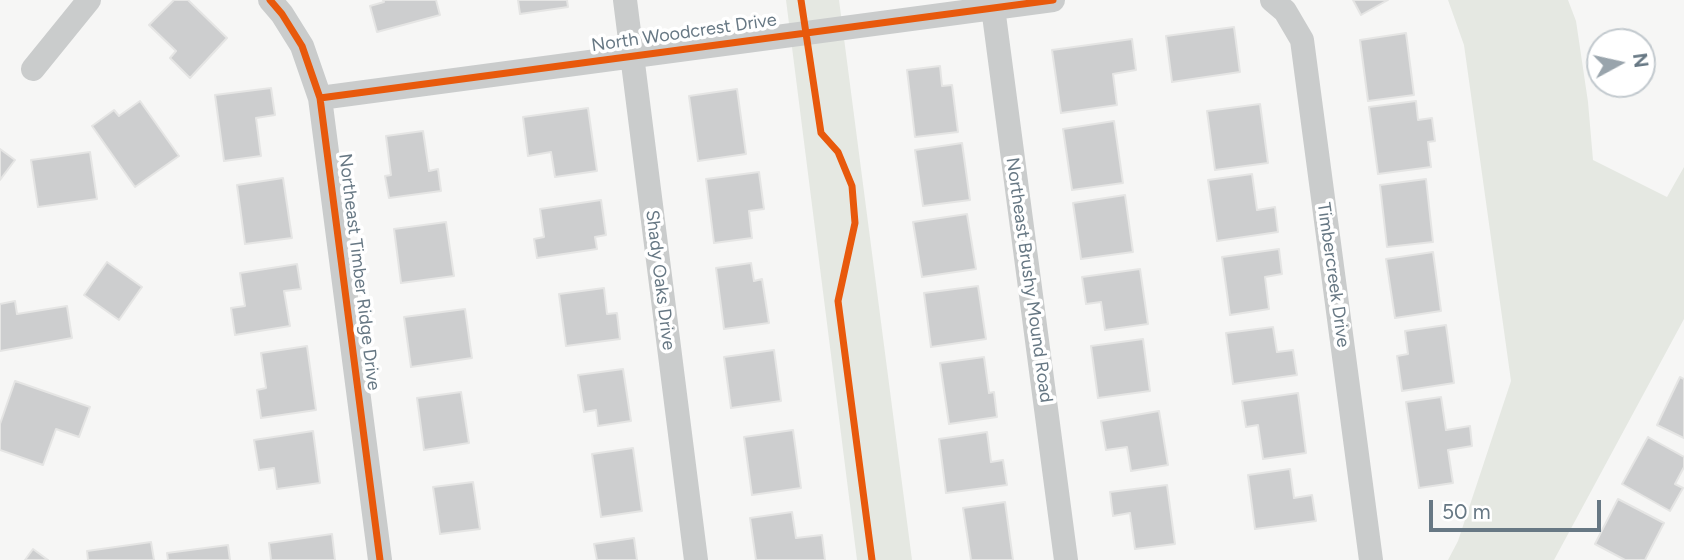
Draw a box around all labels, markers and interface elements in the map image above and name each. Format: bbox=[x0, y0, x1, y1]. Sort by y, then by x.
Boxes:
street label: North Woodcrest Drive bbox=[590, 9, 778, 57]
north arrow bbox=[1586, 28, 1656, 98]
text: N bbox=[1628, 51, 1653, 69]
street label: Northeast Timber Ridge Drive bbox=[334, 152, 384, 392]
street label: Northeast Brushy Mound Road bbox=[1001, 156, 1057, 404]
street label: Timbercreek Drive bbox=[1312, 201, 1354, 349]
street label: Shady Oaks Drive bbox=[641, 209, 679, 351]
scale bar bbox=[1432, 486, 1604, 530]
text: 50 m bbox=[1442, 499, 1491, 524]

